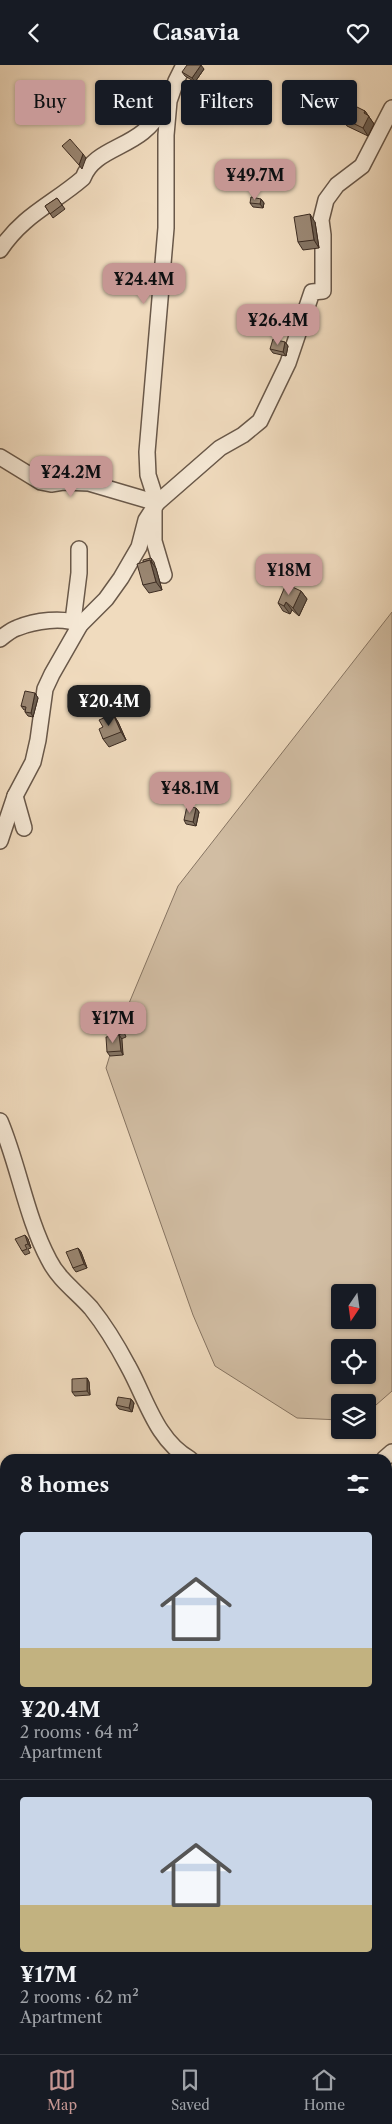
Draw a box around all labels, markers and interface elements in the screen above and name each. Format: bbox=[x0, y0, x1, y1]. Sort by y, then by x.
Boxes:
icon: back bbox=[20, 19, 48, 47]
text: Casavia bbox=[153, 19, 239, 46]
icon: heart bbox=[344, 19, 372, 47]
chip: Buy bbox=[15, 80, 85, 125]
chip: Rent bbox=[95, 80, 171, 125]
chip: Filters bbox=[181, 80, 272, 125]
chip: New bbox=[282, 80, 357, 125]
pin: ¥49.7M bbox=[214, 159, 296, 201]
text: ¥49.7M bbox=[226, 165, 284, 185]
pin: ¥24.4M bbox=[103, 263, 185, 305]
text: ¥24.4M bbox=[114, 269, 174, 289]
pin: ¥26.4M bbox=[237, 303, 319, 346]
text: ¥26.4M bbox=[248, 310, 308, 330]
pin: ¥24.2M bbox=[30, 455, 112, 498]
text: ¥24.2M bbox=[41, 462, 101, 482]
pin: ¥18M bbox=[259, 553, 319, 596]
text: ¥18M bbox=[267, 560, 312, 580]
pin: ¥20.4M bbox=[68, 685, 150, 727]
text: ¥20.4M bbox=[78, 691, 140, 711]
pin: ¥48.1M bbox=[149, 771, 231, 814]
text: ¥48.1M bbox=[161, 778, 219, 798]
pin: ¥17M bbox=[83, 1001, 143, 1044]
text: ¥17M bbox=[91, 1008, 135, 1028]
north arrow bbox=[331, 1284, 376, 1329]
map controls bbox=[331, 1284, 376, 1439]
button: locate bbox=[331, 1339, 376, 1384]
button: layers bbox=[331, 1394, 376, 1439]
icon: filters bbox=[344, 1470, 372, 1498]
text: 8 homes bbox=[20, 1472, 109, 1497]
icon: home bbox=[151, 1564, 241, 1654]
text: ¥20.4M bbox=[20, 1697, 100, 1722]
text: 2 rooms · 64 m² bbox=[20, 1722, 139, 1742]
text: Apartment bbox=[20, 1742, 102, 1762]
icon: home bbox=[151, 1830, 241, 1920]
text: ¥17M bbox=[20, 1962, 77, 1987]
text: 2 rooms · 62 m² bbox=[20, 1987, 139, 2007]
text: Apartment bbox=[20, 2007, 102, 2027]
tab: Map bbox=[47, 2066, 77, 2114]
tab: Saved bbox=[171, 2066, 210, 2114]
tab: Home bbox=[304, 2066, 345, 2114]

